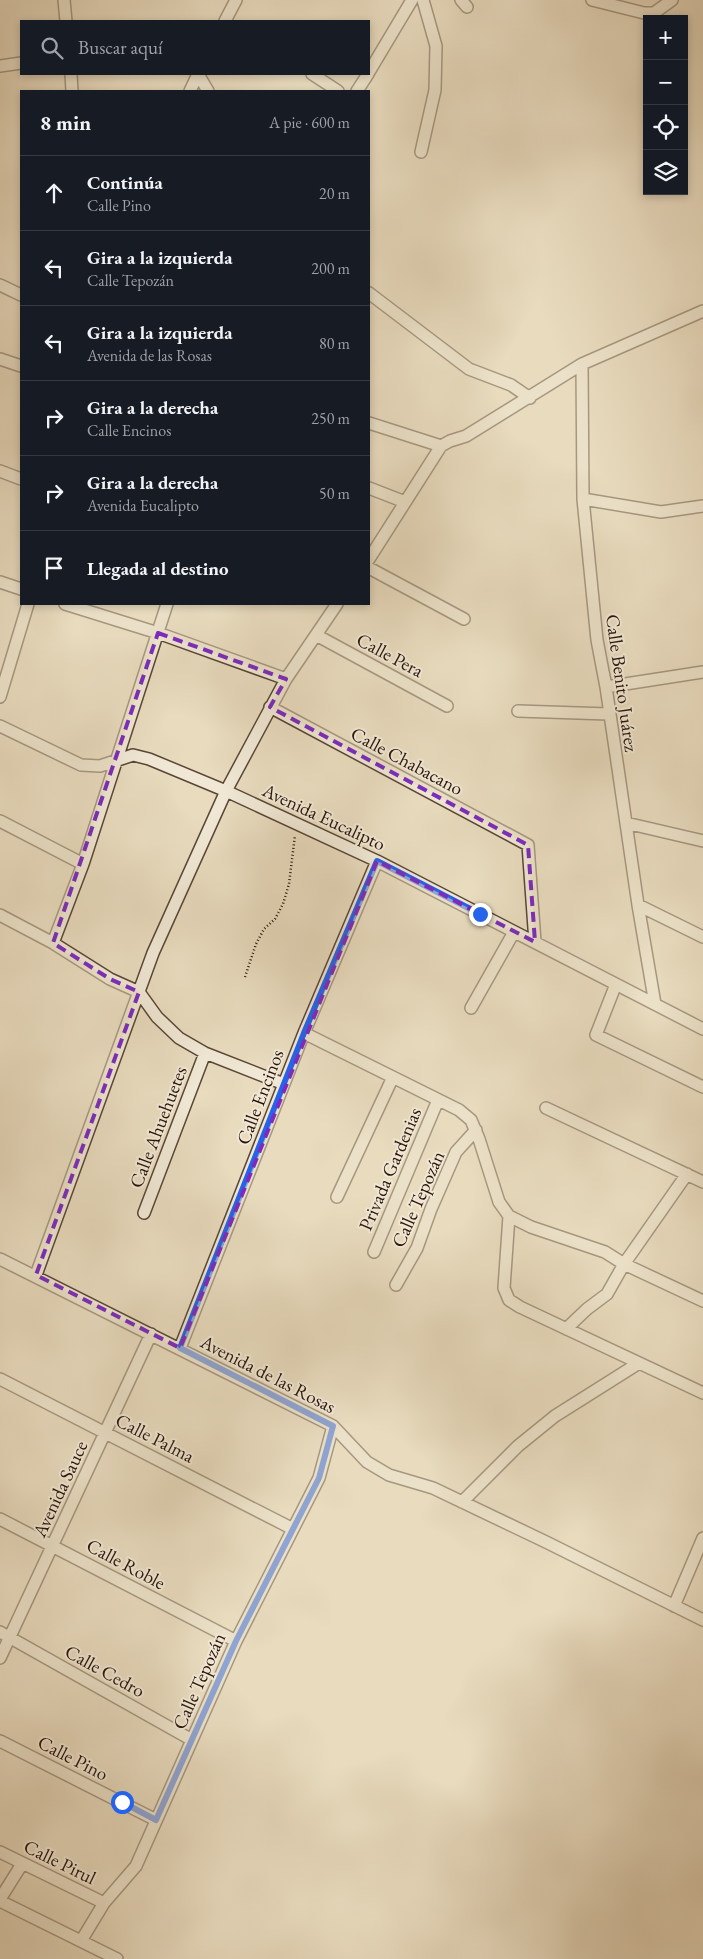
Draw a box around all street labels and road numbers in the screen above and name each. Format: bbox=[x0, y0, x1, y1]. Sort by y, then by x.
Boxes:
street label: Calle Benito Juárez bbox=[600, 613, 644, 754]
street label: Calle Pera bbox=[352, 627, 428, 683]
street label: Calle Chabacano bbox=[347, 721, 467, 801]
street label: Avenida Eucalipto bbox=[258, 777, 390, 856]
street label: Calle Encinos bbox=[230, 1046, 290, 1148]
street label: Calle Ahuehuetes bbox=[123, 1063, 193, 1191]
street label: Privada Gardenias bbox=[353, 1104, 427, 1234]
street label: Calle Tepozán bbox=[386, 1147, 450, 1251]
street label: Avenida de las Rosas bbox=[195, 1329, 340, 1419]
street label: Calle Palma bbox=[111, 1407, 199, 1469]
street label: Avenida Sauce bbox=[26, 1437, 93, 1542]
street label: Calle Roble bbox=[82, 1533, 170, 1595]
street label: Calle Tepozán bbox=[167, 1629, 231, 1733]
street label: Calle Cedro bbox=[61, 1639, 149, 1703]
street label: Calle Pino bbox=[33, 1730, 113, 1786]
street label: Calle Pirul bbox=[20, 1834, 101, 1890]

